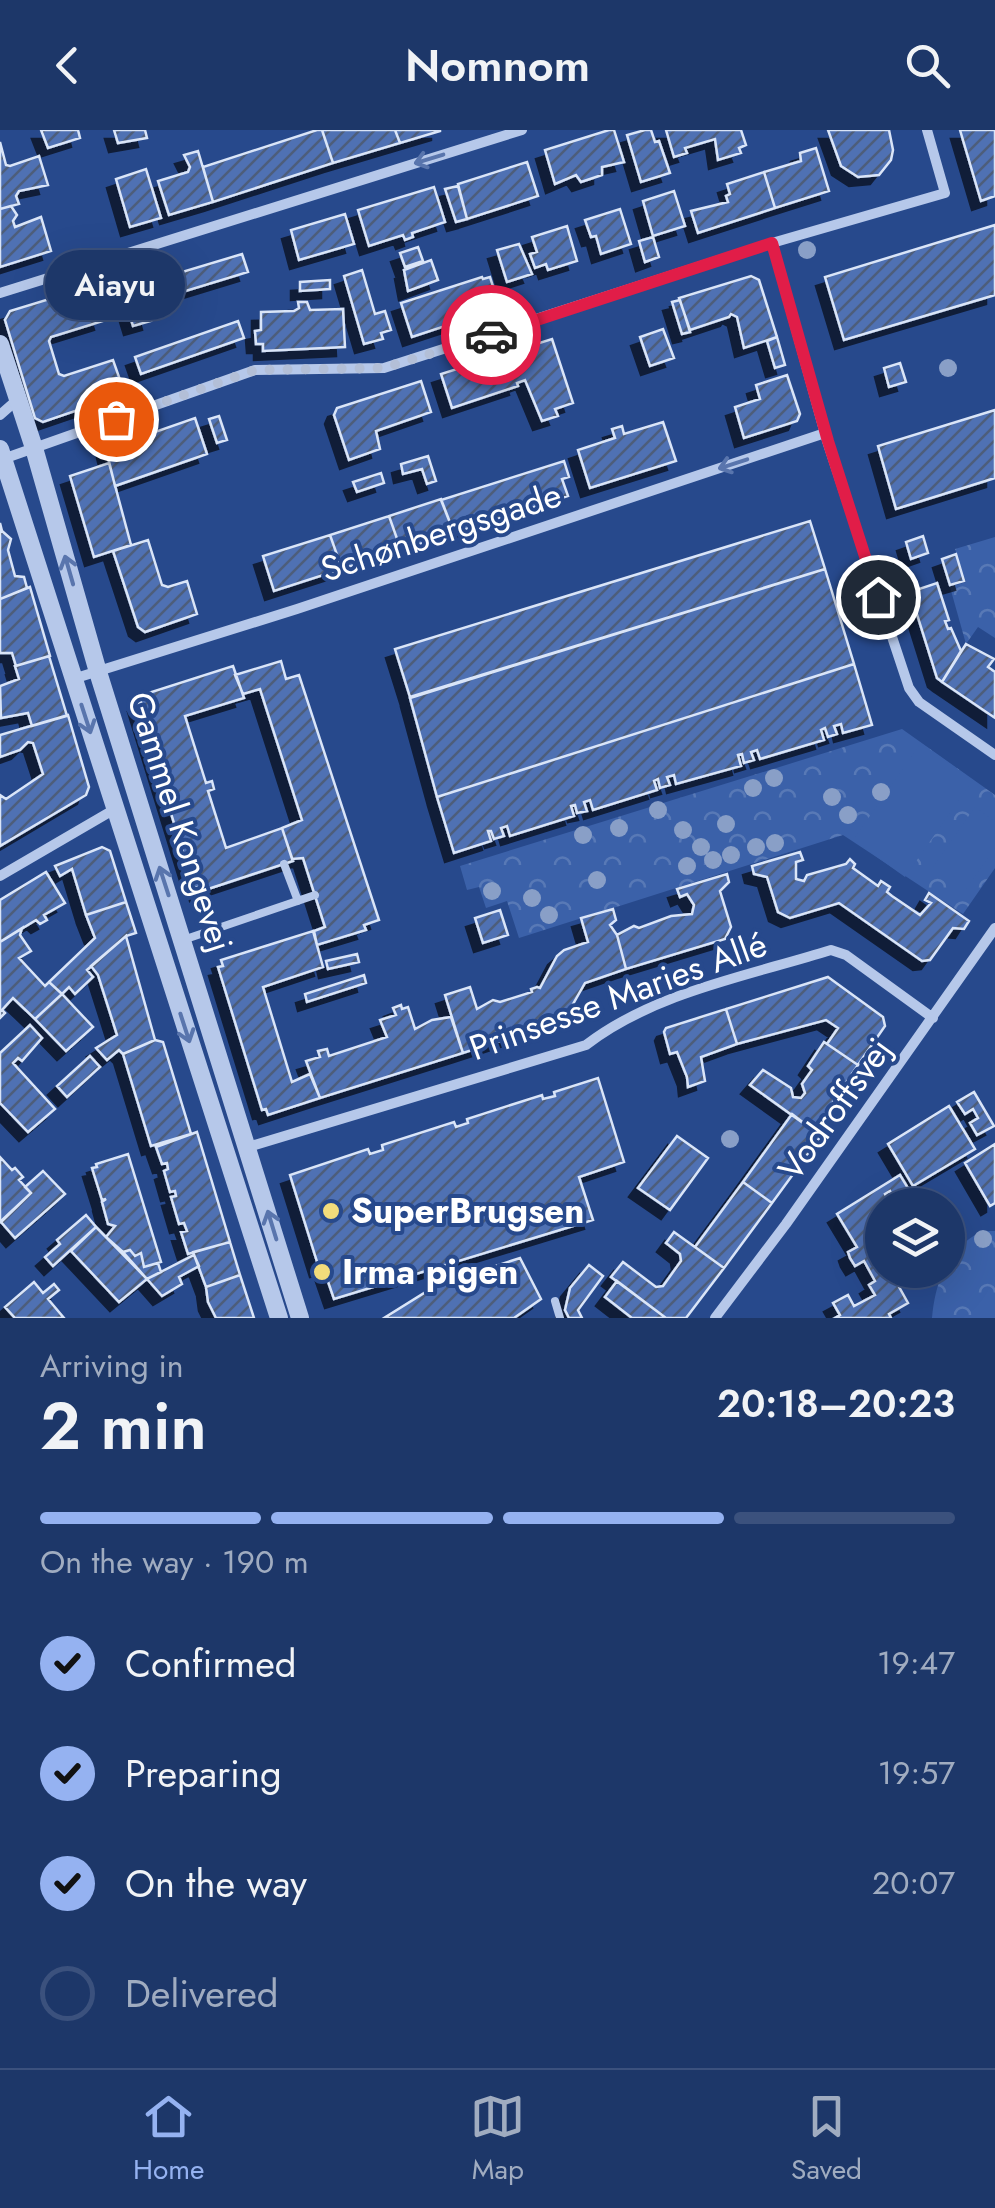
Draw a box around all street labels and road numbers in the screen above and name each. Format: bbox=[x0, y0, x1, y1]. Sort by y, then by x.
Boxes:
street label: Schønbergsgade bbox=[314, 470, 568, 594]
street label: Gammel Kongevej bbox=[114, 686, 246, 958]
street label: Prinsesse Maries Allé bbox=[462, 919, 774, 1073]
street label: Vodroffsvej bbox=[766, 1027, 904, 1191]

